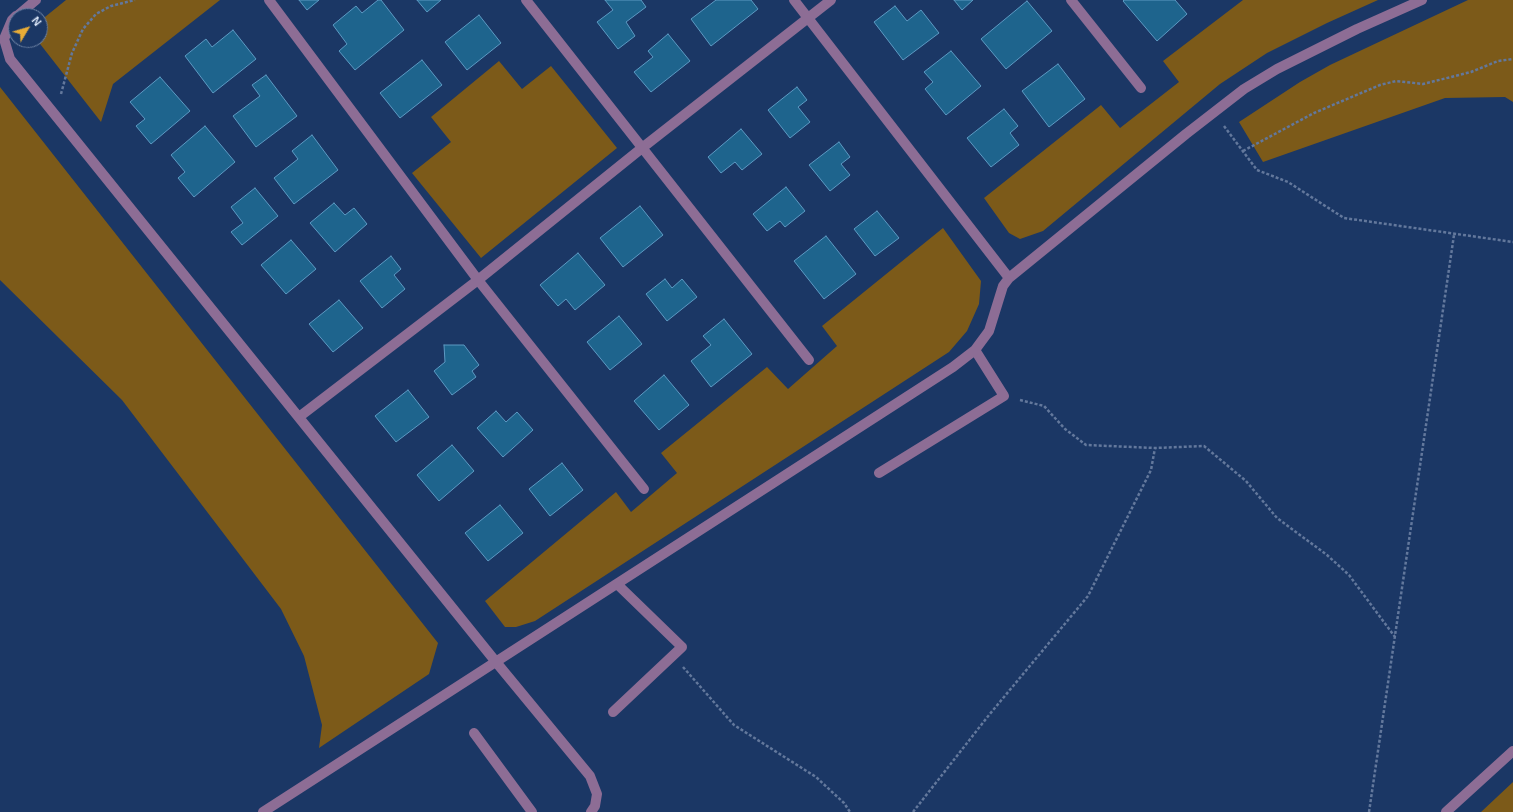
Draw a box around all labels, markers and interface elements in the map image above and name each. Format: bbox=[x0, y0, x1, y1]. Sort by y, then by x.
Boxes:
north arrow bbox=[8, 8, 48, 48]
text: N bbox=[29, 14, 44, 28]

